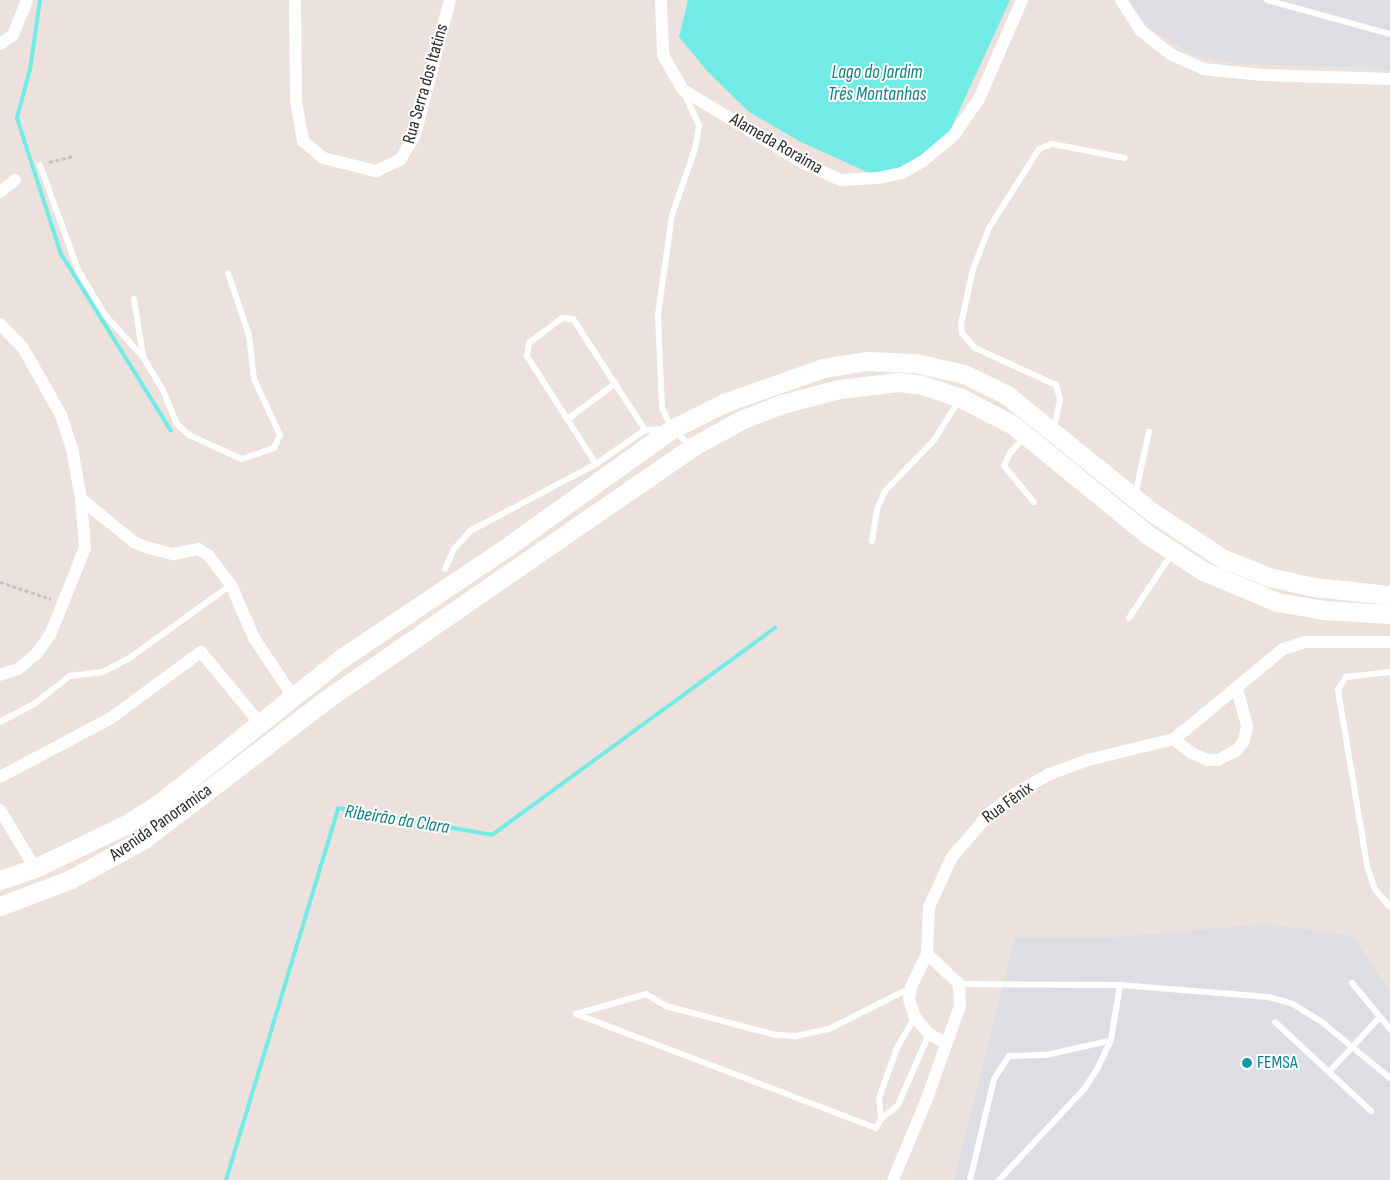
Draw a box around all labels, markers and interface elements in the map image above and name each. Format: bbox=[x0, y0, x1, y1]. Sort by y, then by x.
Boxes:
street label: Rua Serra dos Itatins bbox=[399, 22, 453, 146]
water label: Lago do Jardim Três Montanhas bbox=[828, 62, 926, 106]
street label: Alameda Roraima bbox=[726, 109, 826, 179]
street label: Rua Fênix bbox=[978, 777, 1038, 829]
street label: Avenida Panoramica bbox=[106, 780, 216, 866]
water label: Ribeirão da Clara bbox=[343, 800, 451, 840]
place label: FEMSA bbox=[1257, 1052, 1298, 1074]
marker: FEMSA bbox=[1241, 1057, 1253, 1069]

